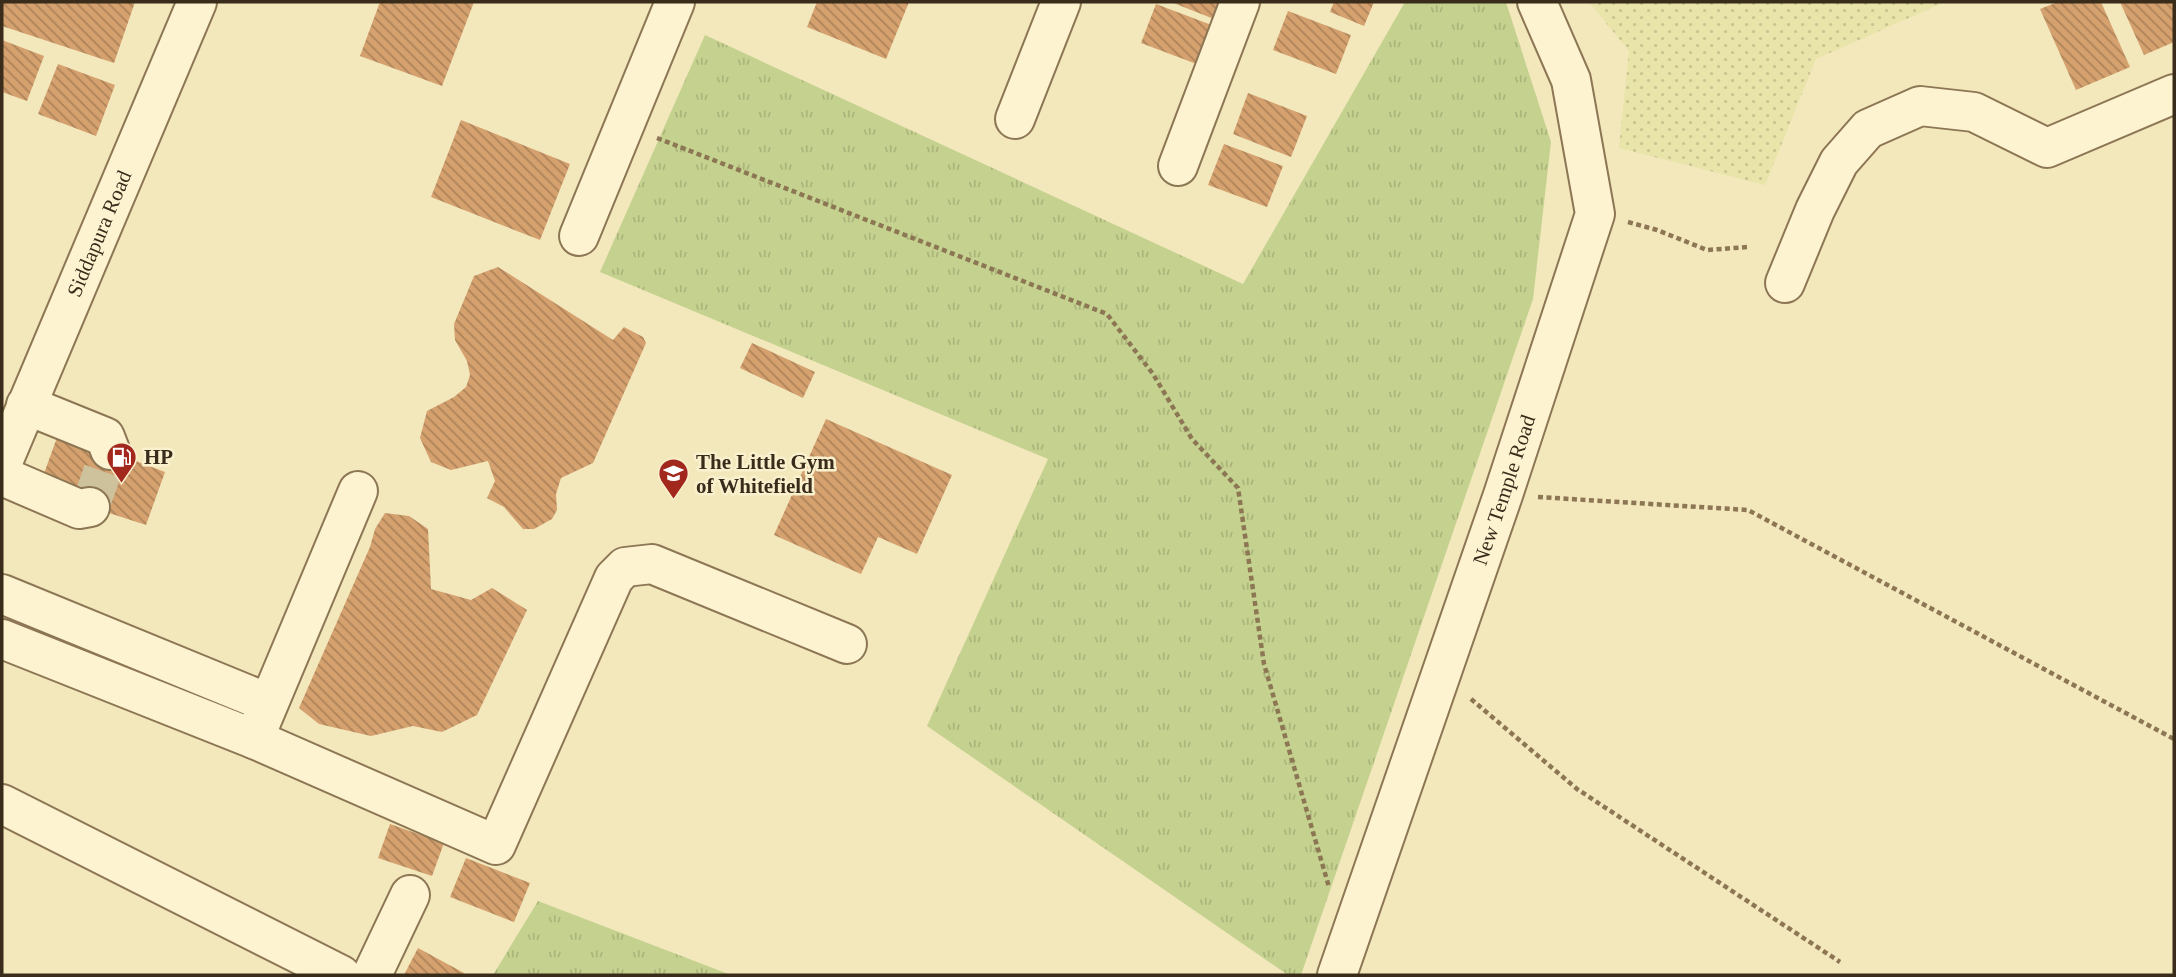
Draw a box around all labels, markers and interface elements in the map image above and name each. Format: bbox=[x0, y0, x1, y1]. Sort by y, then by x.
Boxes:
street label: Siddapura Road bbox=[62, 166, 137, 300]
street label: New Temple Road bbox=[1468, 411, 1541, 568]
fuel station icon: HP bbox=[104, 440, 138, 484]
place label: HP bbox=[144, 445, 173, 469]
place label: The Little Gym of Whitefield bbox=[696, 450, 835, 498]
school or university icon: The Little Gym of Whitefield bbox=[656, 457, 690, 501]

